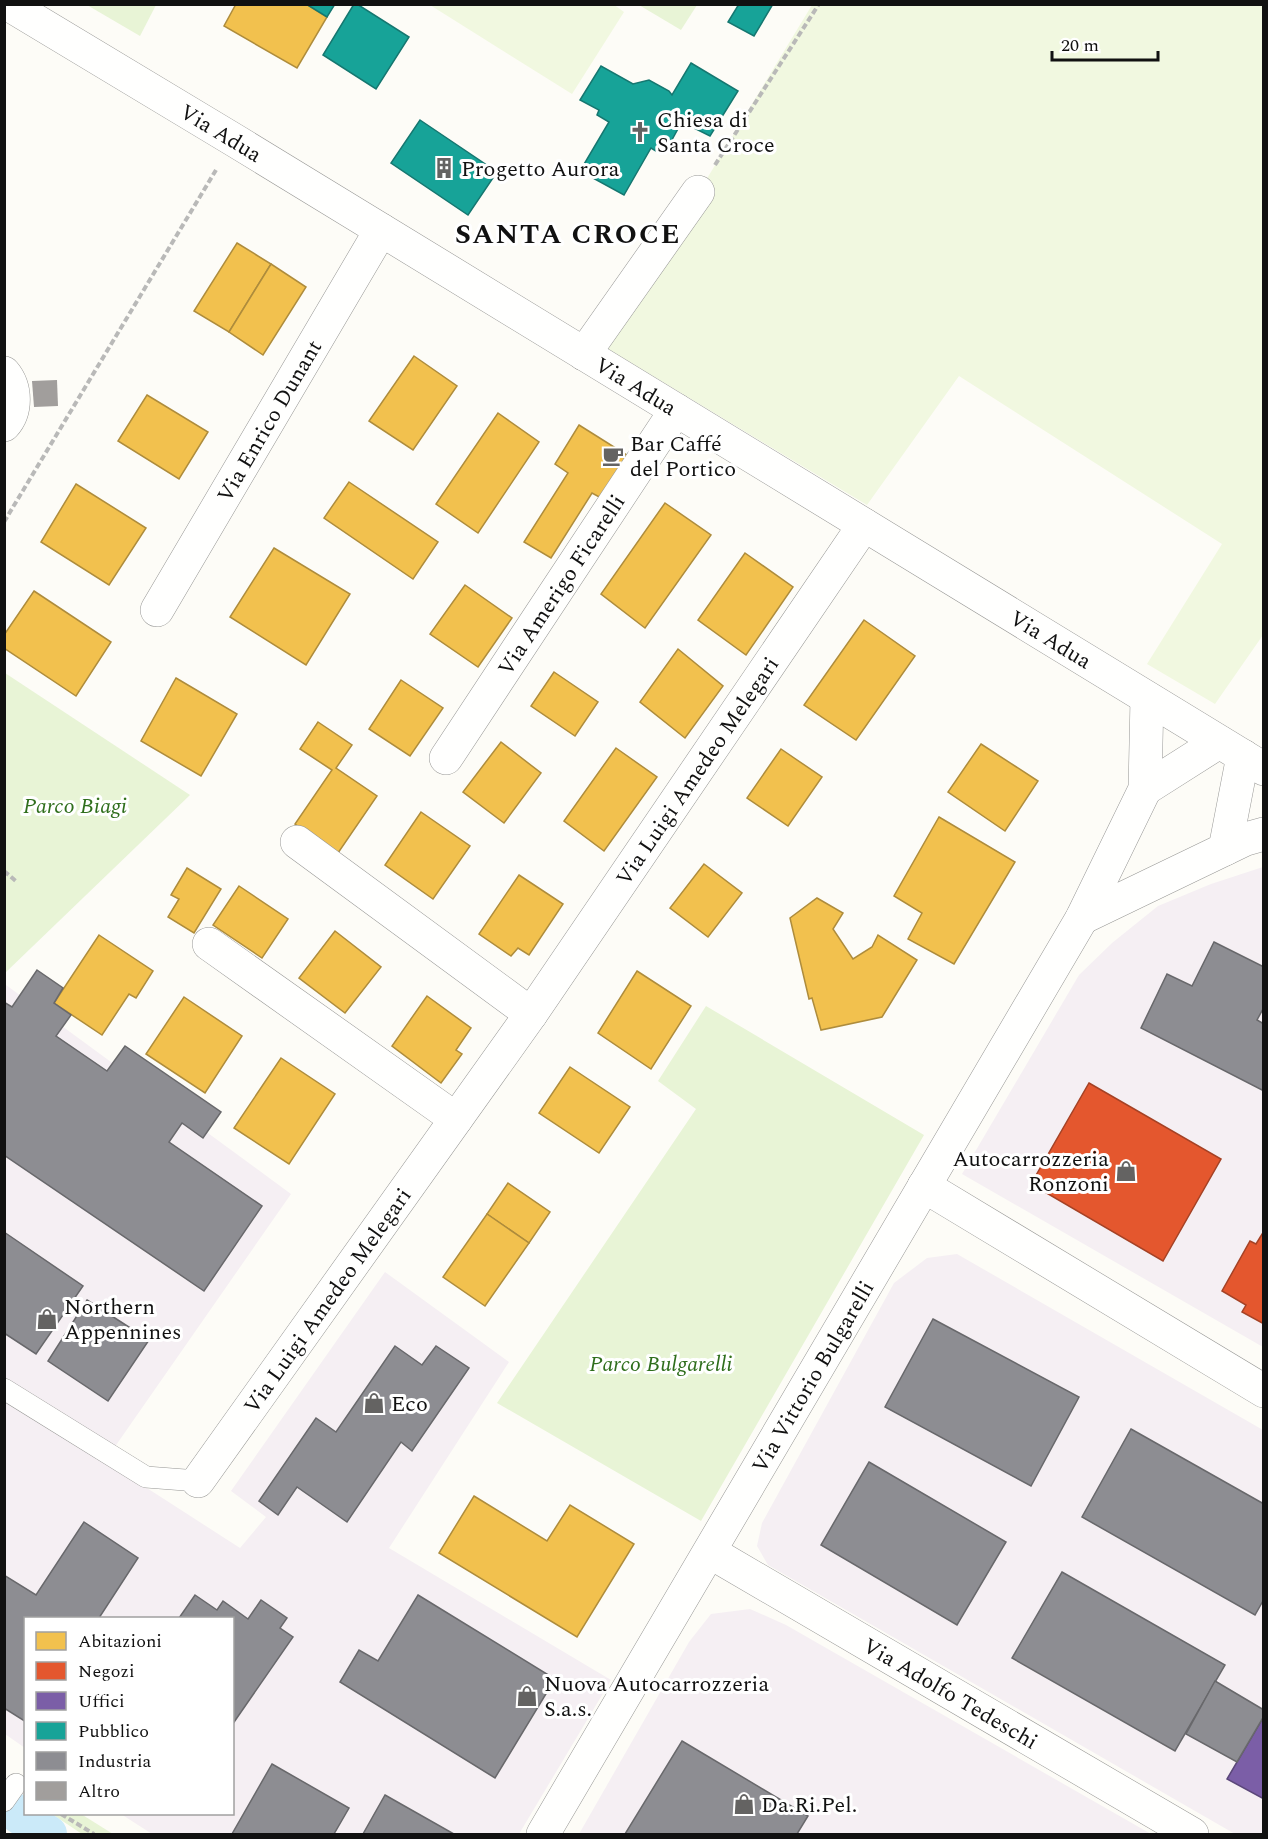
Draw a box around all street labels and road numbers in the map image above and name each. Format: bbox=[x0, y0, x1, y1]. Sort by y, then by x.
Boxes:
street label: Via Adua bbox=[173, 96, 268, 171]
street label: Via Enrico Dunant bbox=[209, 334, 331, 509]
street label: Via Adua bbox=[588, 349, 683, 425]
street label: Via Amerigo Ficarelli bbox=[490, 488, 634, 682]
street label: Via Adua bbox=[1003, 602, 1098, 678]
street label: Via Luigi Amedeo Melegari bbox=[608, 650, 788, 893]
street label: Via Luigi Amedeo Melegari bbox=[236, 1181, 420, 1421]
street label: Via Vittorio Bulgarelli bbox=[744, 1275, 883, 1480]
street label: Via Adolfo Tedeschi bbox=[856, 1630, 1044, 1758]

